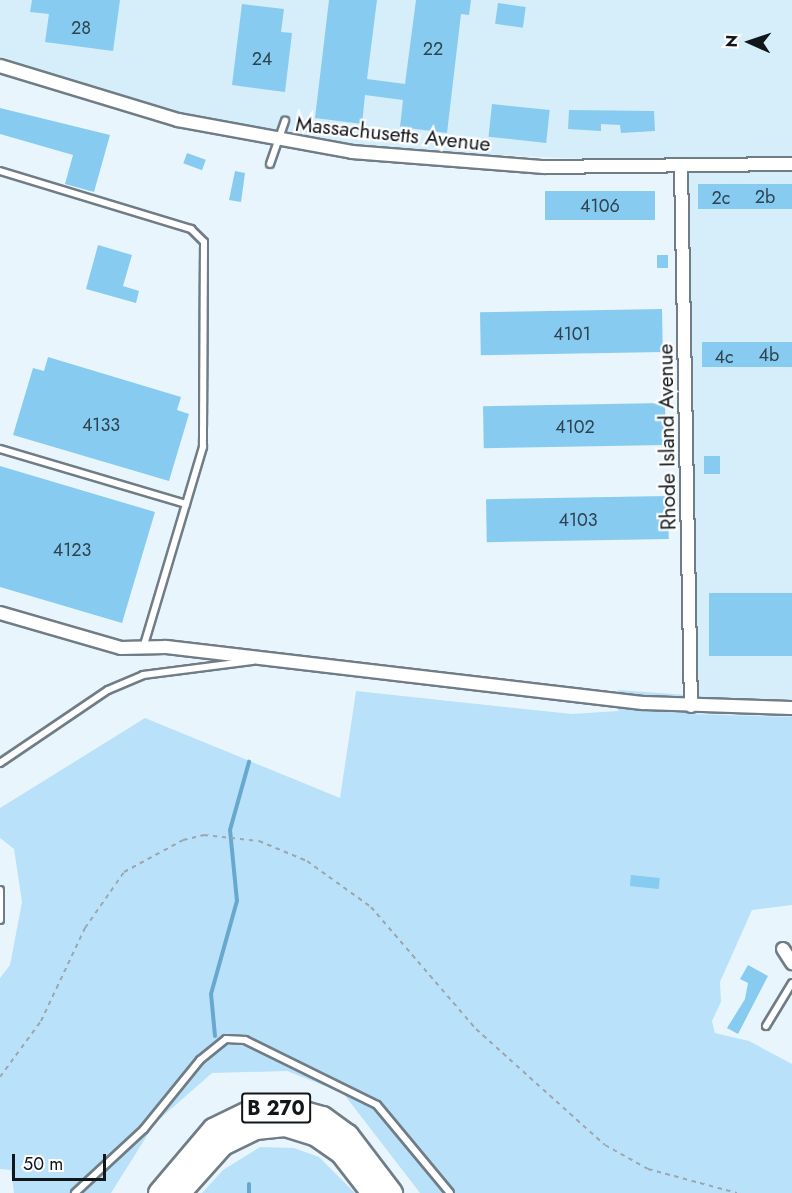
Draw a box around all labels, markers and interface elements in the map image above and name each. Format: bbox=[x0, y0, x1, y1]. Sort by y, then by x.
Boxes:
north arrow bbox=[720, 12, 780, 72]
house number: 28 bbox=[71, 17, 91, 39]
text: N bbox=[720, 34, 743, 48]
house number: 22 bbox=[423, 38, 443, 60]
house number: 24 bbox=[252, 48, 272, 70]
street label: Massachusetts Avenue bbox=[294, 111, 492, 157]
house number: 2b bbox=[755, 186, 775, 208]
house number: 2c bbox=[712, 187, 730, 209]
house number: 4106 bbox=[580, 195, 620, 217]
house number: 4101 bbox=[553, 323, 591, 345]
street label: Rhode Island Avenue bbox=[653, 344, 681, 530]
house number: 4b bbox=[759, 344, 779, 366]
house number: 4c bbox=[714, 346, 734, 368]
house number: 4133 bbox=[82, 414, 120, 436]
house number: 4102 bbox=[555, 416, 595, 438]
house number: 4103 bbox=[558, 509, 598, 531]
house number: 4123 bbox=[53, 539, 91, 561]
road number: B 270 bbox=[240, 1091, 312, 1125]
scale bar bbox=[15, 1142, 110, 1180]
text: 50 m bbox=[23, 1151, 63, 1177]

